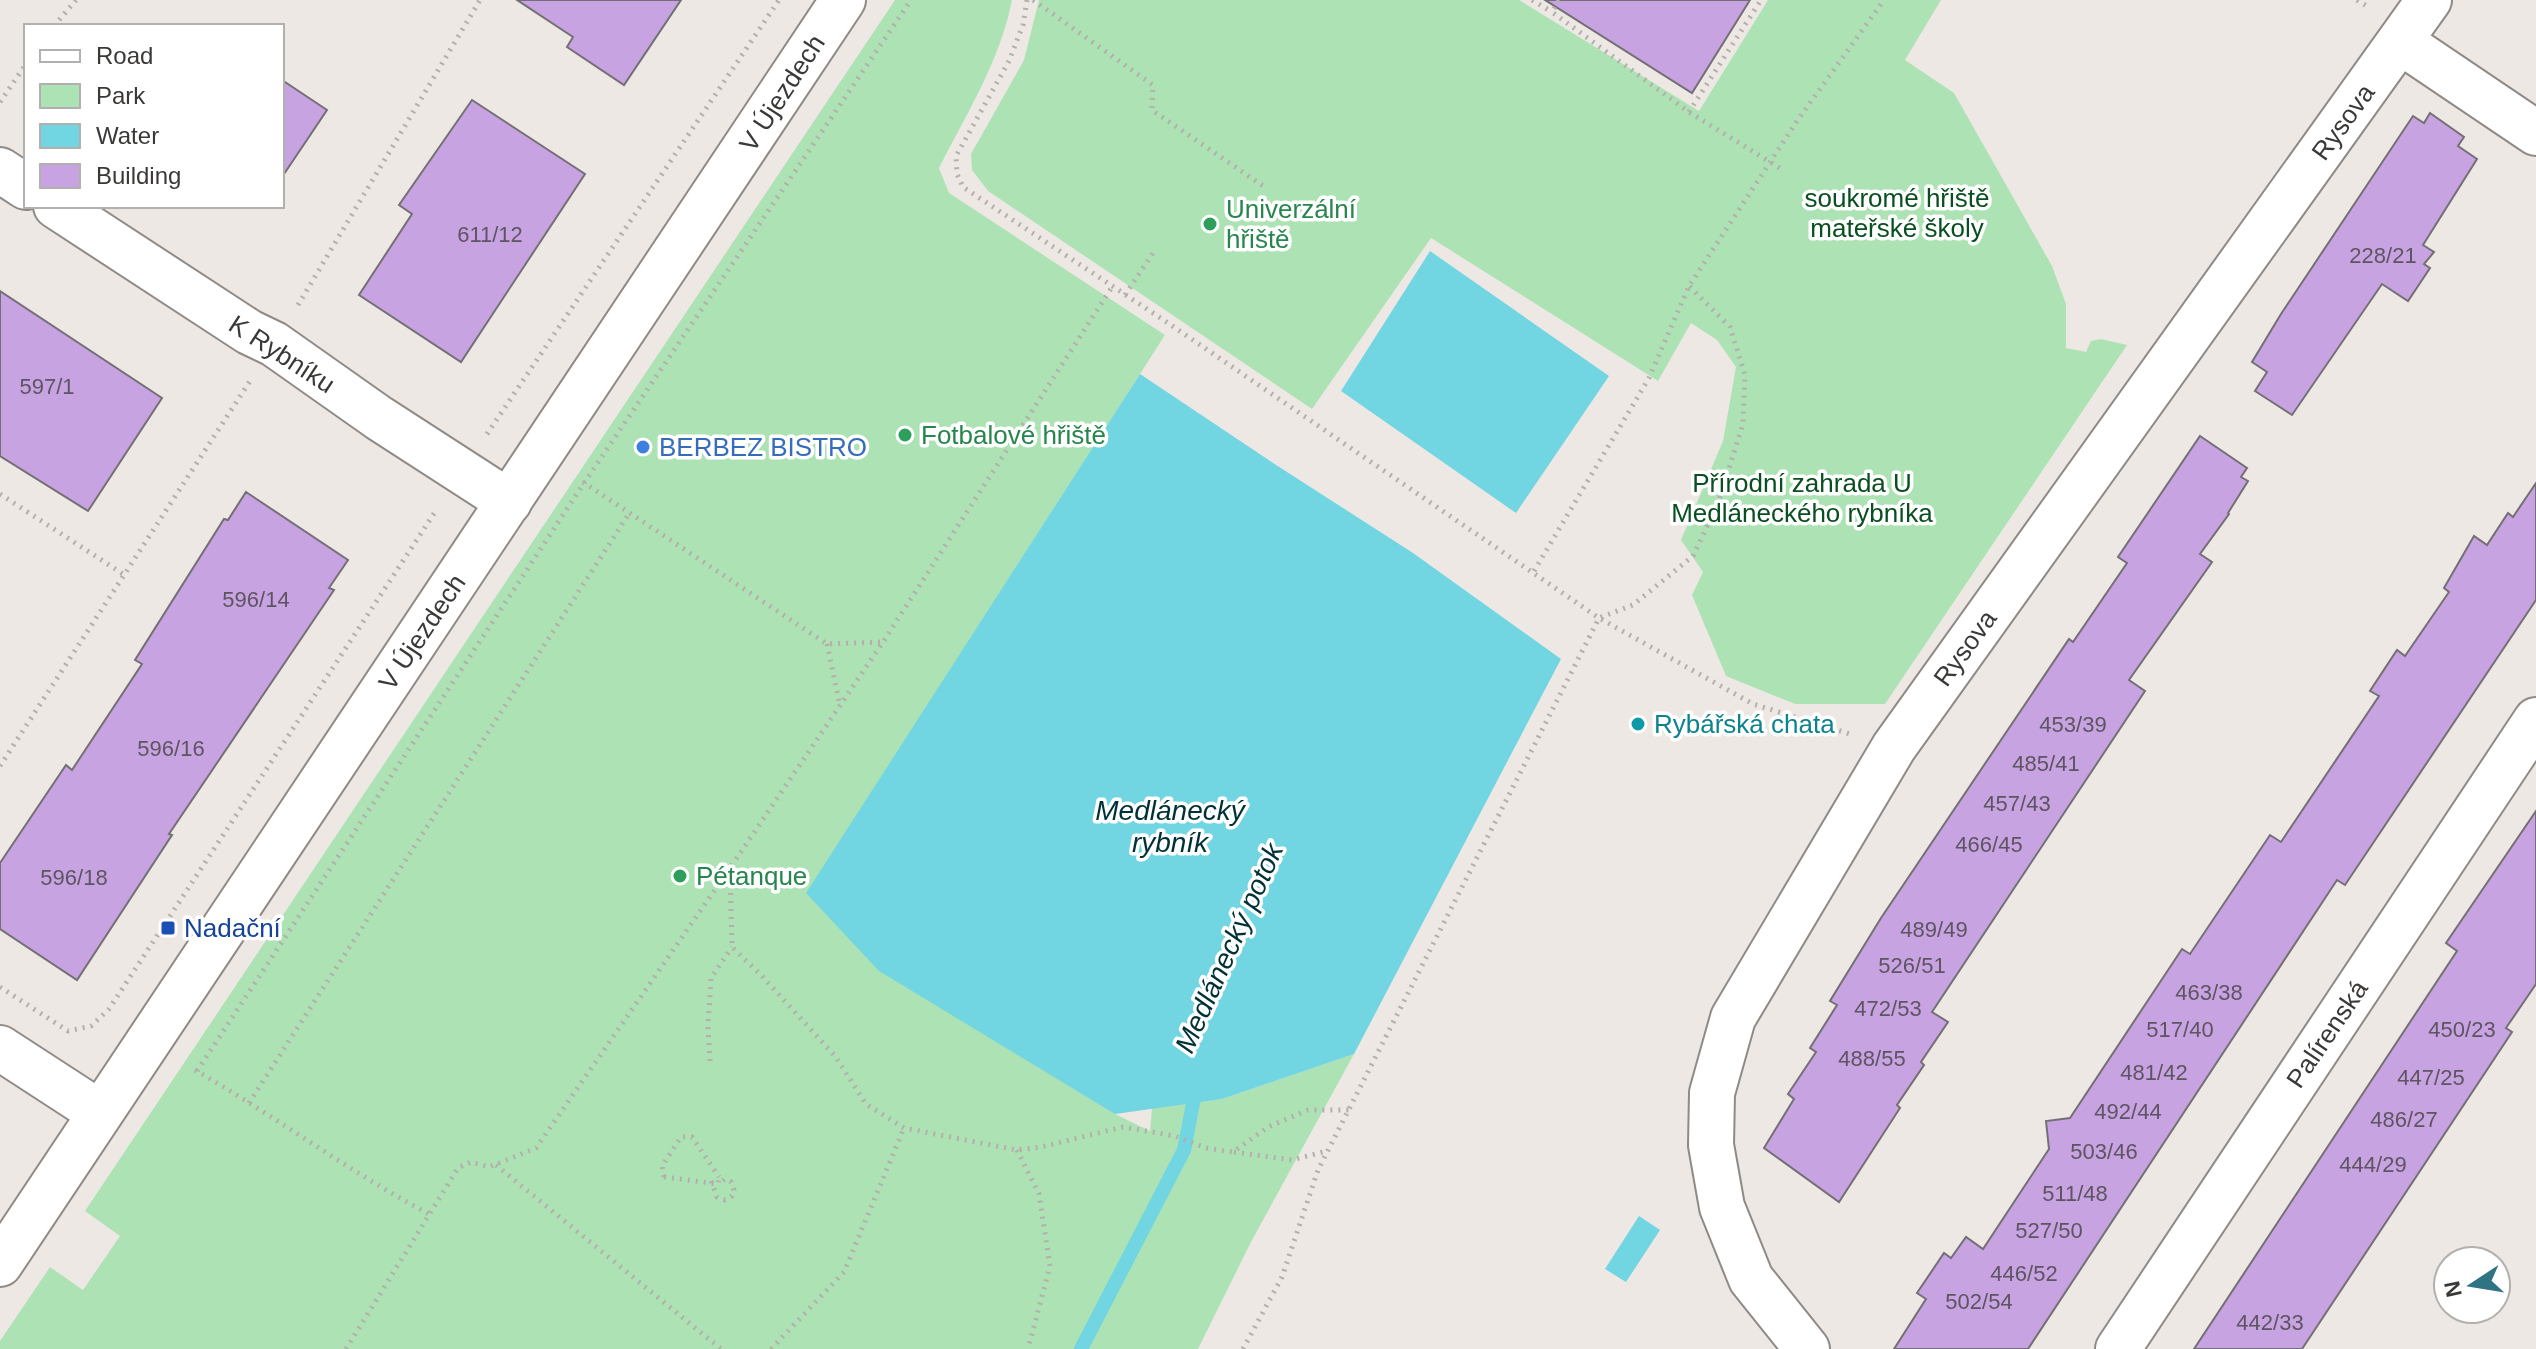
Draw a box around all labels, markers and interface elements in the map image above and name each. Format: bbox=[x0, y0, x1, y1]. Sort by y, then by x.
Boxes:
legend bbox=[24, 24, 284, 208]
street label: V Újezdech bbox=[733, 29, 831, 157]
text: Road bbox=[96, 42, 153, 69]
street label: Rysova bbox=[2305, 78, 2381, 166]
text: Park bbox=[96, 82, 146, 109]
text: Water bbox=[96, 122, 159, 149]
text: Building bbox=[96, 162, 181, 189]
park label: soukromé hřiště mateřské školy bbox=[1805, 183, 1989, 243]
place label: Univerzální hřiště bbox=[1226, 194, 1357, 254]
marker: Univerzální hřiště bbox=[1201, 215, 1219, 233]
house number: 611/12 bbox=[457, 222, 523, 247]
house number: 228/21 bbox=[2349, 243, 2417, 268]
street label: K Rybníku bbox=[224, 309, 340, 399]
house number: 597/1 bbox=[19, 374, 75, 399]
place label: Fotbalové hřiště bbox=[921, 420, 1106, 450]
marker: Fotbalové hřiště bbox=[896, 426, 914, 444]
place label: BERBEZ BISTRO bbox=[659, 432, 867, 462]
marker: BERBEZ BISTRO bbox=[634, 438, 652, 456]
park label: Přírodní zahrada U Medláneckého rybníka bbox=[1671, 468, 1933, 528]
street label: V Újezdech bbox=[372, 568, 472, 696]
house number: 596/14 bbox=[222, 587, 290, 612]
street label: Rysova bbox=[1927, 604, 2003, 692]
place label: Rybářská chata bbox=[1654, 709, 1835, 739]
house number: 453/39 bbox=[2039, 712, 2107, 737]
marker: Rybářská chata bbox=[1629, 715, 1647, 733]
house number: 596/16 bbox=[137, 736, 205, 761]
house number: 485/41 bbox=[2012, 751, 2080, 776]
house number: 457/43 bbox=[1983, 791, 2051, 816]
water label: Medlánecký rybník bbox=[1095, 795, 1247, 858]
house number: 466/45 bbox=[1955, 832, 2023, 857]
water label: Medlánecký potok bbox=[1169, 837, 1290, 1057]
place label: Pétanque bbox=[696, 861, 807, 891]
house number: 596/18 bbox=[40, 865, 108, 890]
marker: Pétanque bbox=[671, 867, 689, 885]
place label: Nadační bbox=[184, 913, 282, 943]
house number: 489/49 bbox=[1900, 917, 1968, 942]
marker: Nadační bbox=[159, 919, 177, 937]
house number: 526/51 bbox=[1878, 953, 1946, 978]
street label: Palírenská bbox=[2280, 974, 2374, 1093]
house number: 463/38 bbox=[2175, 980, 2243, 1005]
house number: 472/53 bbox=[1854, 996, 1922, 1021]
house number: 517/40 bbox=[2146, 1017, 2214, 1042]
house number: 450/23 bbox=[2428, 1017, 2496, 1042]
house number: 488/55 bbox=[1838, 1046, 1906, 1071]
house number: 481/42 bbox=[2120, 1060, 2188, 1085]
house number: 447/25 bbox=[2397, 1065, 2465, 1090]
house number: 492/44 bbox=[2094, 1099, 2162, 1124]
house number: 486/27 bbox=[2370, 1107, 2438, 1132]
house number: 503/46 bbox=[2070, 1139, 2138, 1164]
house number: 444/29 bbox=[2339, 1152, 2407, 1177]
house number: 511/48 bbox=[2042, 1181, 2108, 1206]
house number: 527/50 bbox=[2015, 1218, 2083, 1243]
north arrow bbox=[2432, 1245, 2512, 1325]
house number: 446/52 bbox=[1990, 1261, 2058, 1286]
text: N bbox=[2439, 1279, 2467, 1299]
house number: 502/54 bbox=[1945, 1289, 2013, 1314]
house number: 442/33 bbox=[2236, 1310, 2304, 1335]

